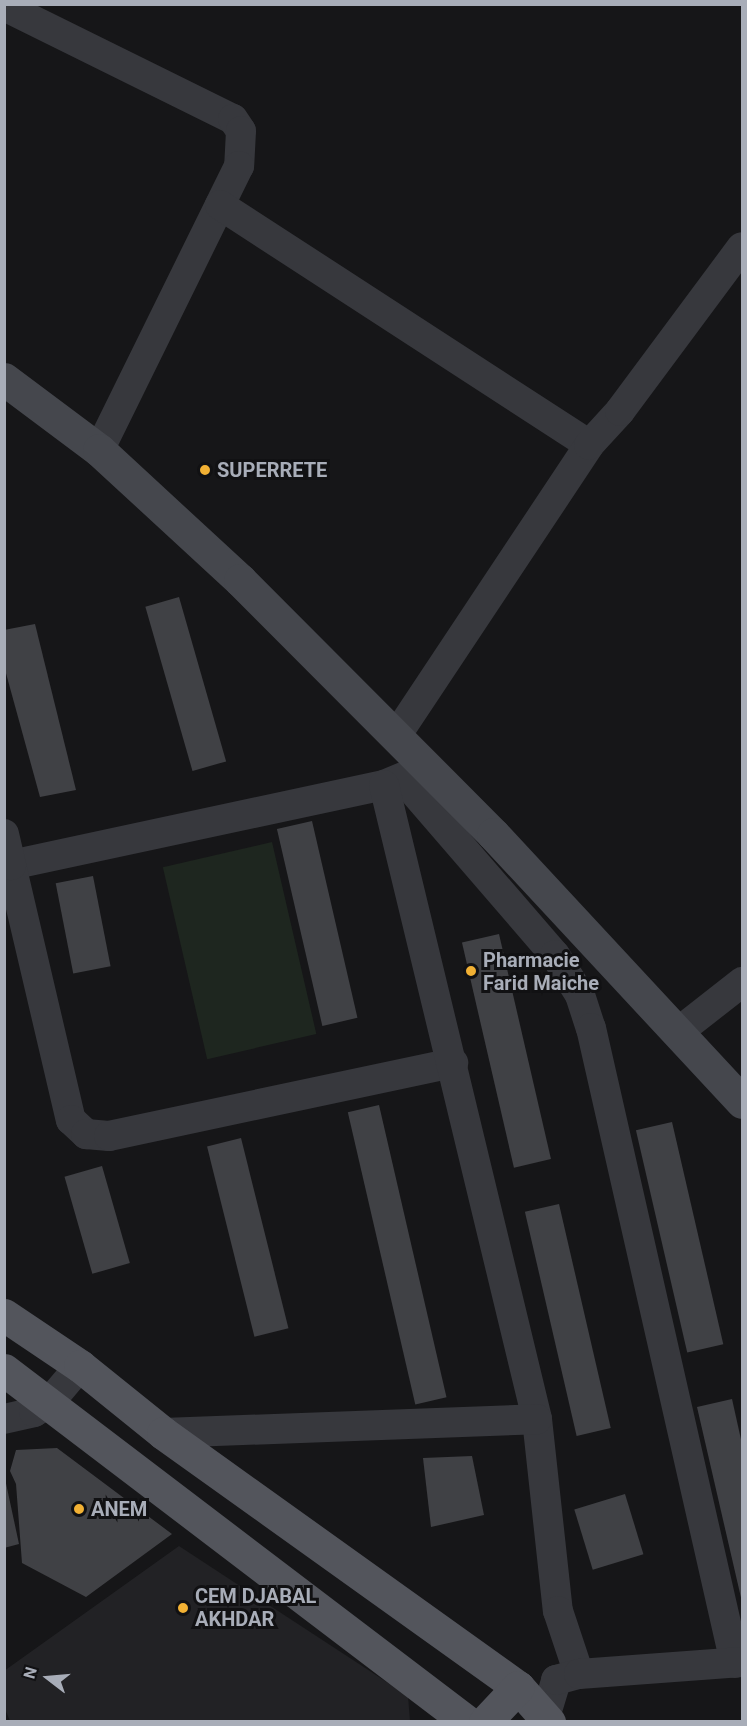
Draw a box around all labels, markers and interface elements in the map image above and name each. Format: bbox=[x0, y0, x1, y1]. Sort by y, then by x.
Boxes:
place label: SUPERRETE bbox=[217, 458, 327, 482]
marker: SUPERRETE bbox=[198, 463, 212, 477]
place label: Pharmacie Farid Maiche bbox=[483, 948, 599, 995]
marker: Pharmacie Farid Maiche bbox=[464, 964, 478, 978]
place label: ANEM bbox=[91, 1497, 147, 1521]
marker: ANEM bbox=[72, 1502, 86, 1516]
place label: CEM DJABAL AKHDAR bbox=[195, 1584, 316, 1631]
marker: CEM DJABAL AKHDAR bbox=[176, 1601, 190, 1615]
north arrow bbox=[18, 1648, 78, 1708]
text: N bbox=[20, 1665, 41, 1681]

